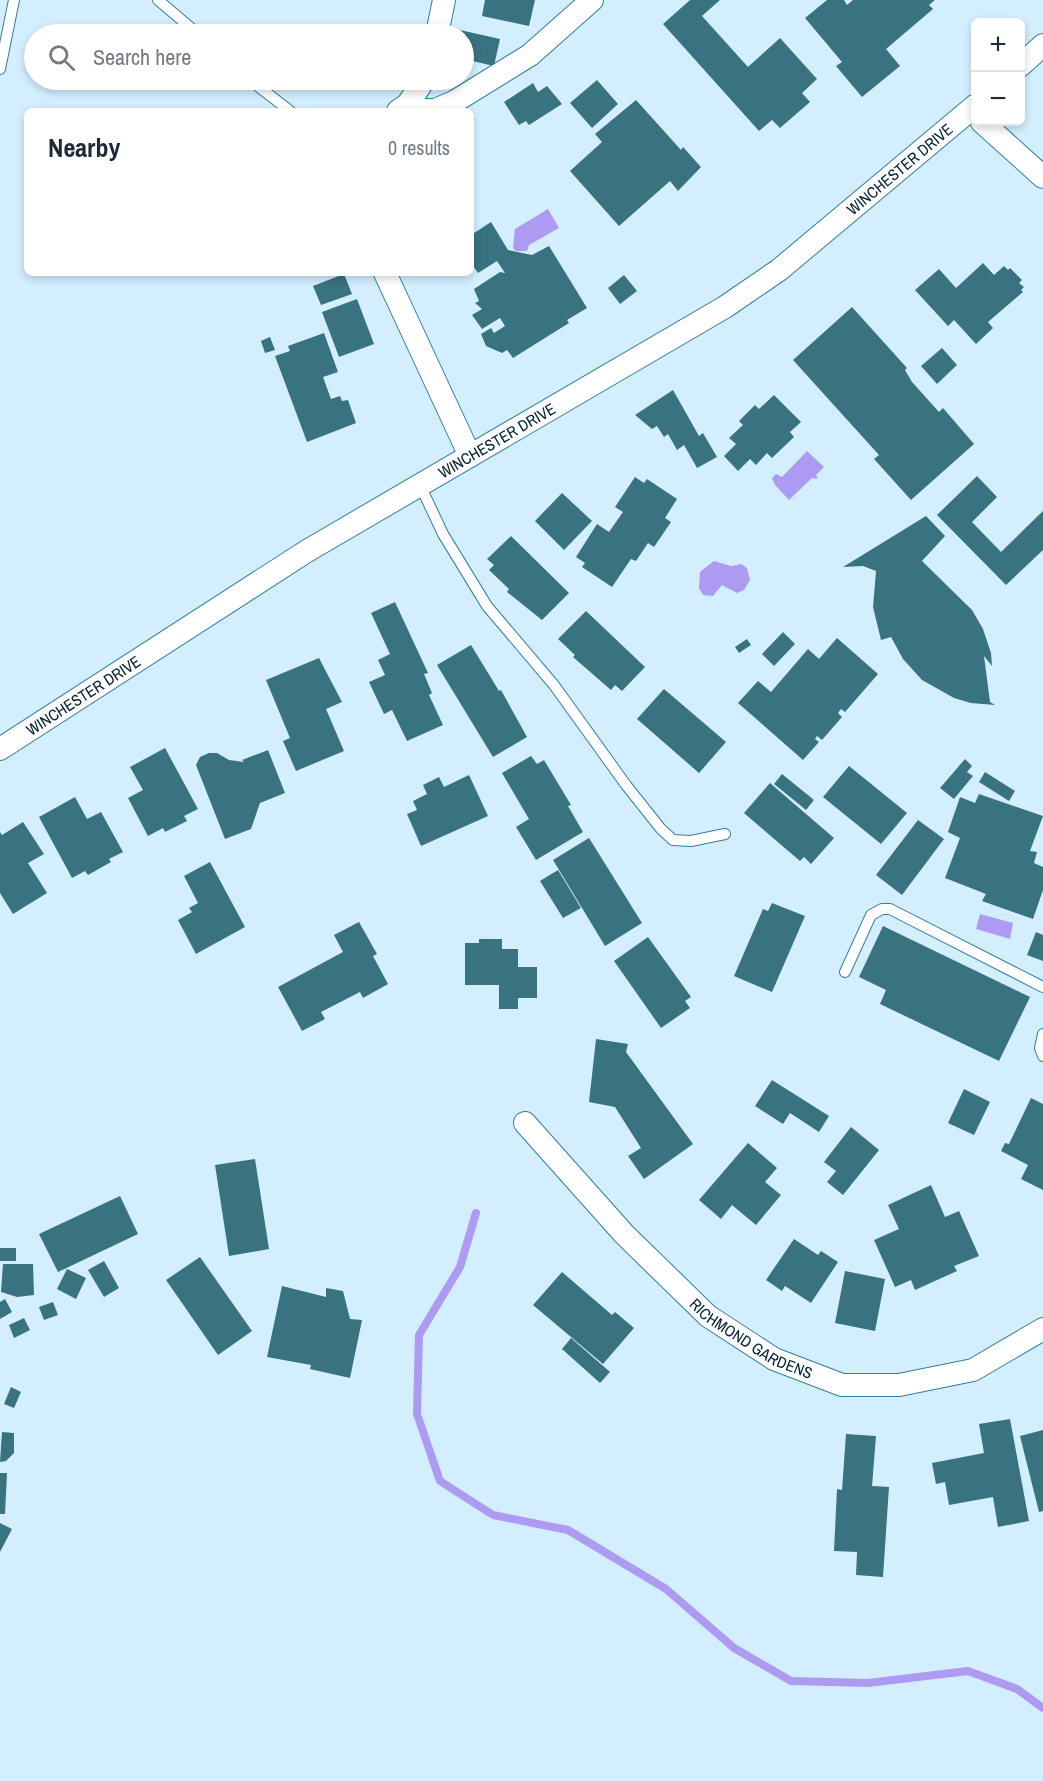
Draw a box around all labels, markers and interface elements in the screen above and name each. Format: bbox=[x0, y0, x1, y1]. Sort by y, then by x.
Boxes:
map controls bbox=[971, 18, 1025, 126]
button: + bbox=[971, 18, 1025, 72]
search box bbox=[24, 24, 474, 90]
icon: search bbox=[45, 41, 78, 74]
text: Search here bbox=[93, 42, 191, 72]
button: − bbox=[971, 72, 1025, 126]
street label: WINCHESTER DRIVE bbox=[842, 118, 957, 220]
text: Nearby bbox=[48, 130, 120, 165]
text: 0 results bbox=[388, 134, 450, 161]
street label: WINCHESTER DRIVE bbox=[434, 397, 559, 483]
street label: WINCHESTER DRIVE bbox=[22, 650, 145, 740]
street label: RICHMOND GARDENS bbox=[685, 1293, 816, 1384]

